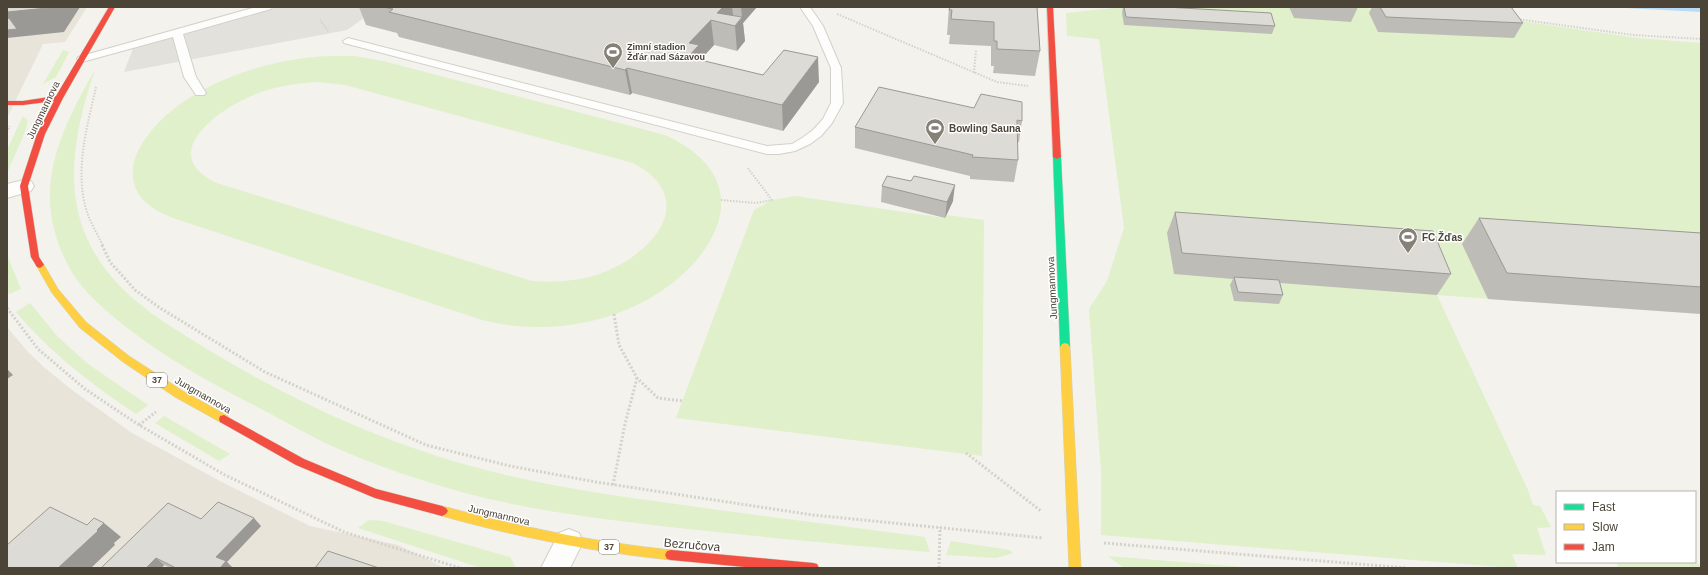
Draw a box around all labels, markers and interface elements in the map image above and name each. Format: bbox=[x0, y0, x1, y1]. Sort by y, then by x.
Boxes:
sports icon: Zimní stadion Žďár nad Sázavou bbox=[602, 41, 624, 69]
place label: Zimní stadion Žďár nad Sázavou bbox=[627, 42, 705, 62]
street label: Jungmannova bbox=[24, 79, 62, 141]
sports icon: Bowling Sauna bbox=[924, 117, 946, 145]
place label: Bowling Sauna bbox=[949, 123, 1021, 134]
sports icon: FC Žďas bbox=[1397, 226, 1419, 254]
place label: FC Žďas bbox=[1422, 231, 1463, 243]
street label: Jungmannova bbox=[1045, 256, 1059, 320]
road number: 37 bbox=[147, 373, 167, 387]
street label: Jungmannova bbox=[173, 375, 233, 416]
legend bbox=[1556, 491, 1696, 563]
text: Fast bbox=[1592, 500, 1616, 514]
street label: Jungmannova bbox=[467, 503, 531, 528]
text: Slow bbox=[1592, 520, 1618, 534]
street label: Bezručova bbox=[663, 536, 721, 554]
road number: 37 bbox=[599, 540, 619, 554]
text: Jam bbox=[1592, 540, 1615, 554]

